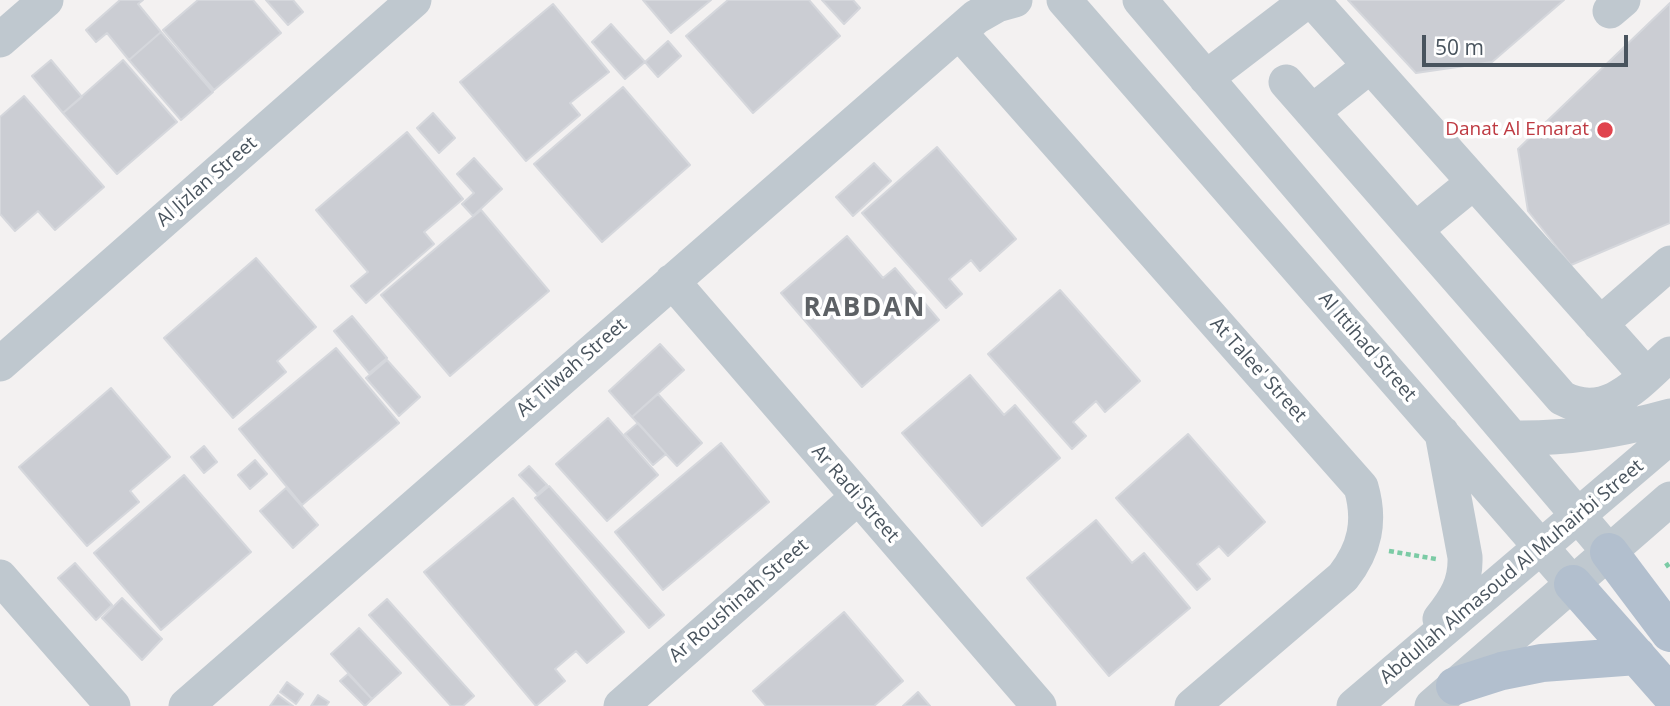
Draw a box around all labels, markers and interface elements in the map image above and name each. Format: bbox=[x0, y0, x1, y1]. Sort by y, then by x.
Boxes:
scale bar bbox=[1425, 21, 1632, 65]
text: 50 m bbox=[1435, 33, 1484, 61]
place label: Danat Al Emarat bbox=[1445, 119, 1589, 141]
marker: Danat Al Emarat bbox=[1595, 120, 1615, 140]
street label: Al Jizlan Street bbox=[152, 132, 262, 232]
street label: Al Ittihad Street bbox=[1313, 288, 1421, 406]
district label: RABDAN bbox=[804, 293, 926, 325]
street label: At Talee' Street bbox=[1205, 313, 1311, 427]
street label: At Tilwah Street bbox=[512, 314, 632, 422]
street label: Ar Radi Street bbox=[807, 441, 903, 547]
street label: Abdullah Almasoud Al Muhairbi Street bbox=[1376, 455, 1648, 689]
street label: Ar Roushinah Street bbox=[665, 534, 813, 668]

